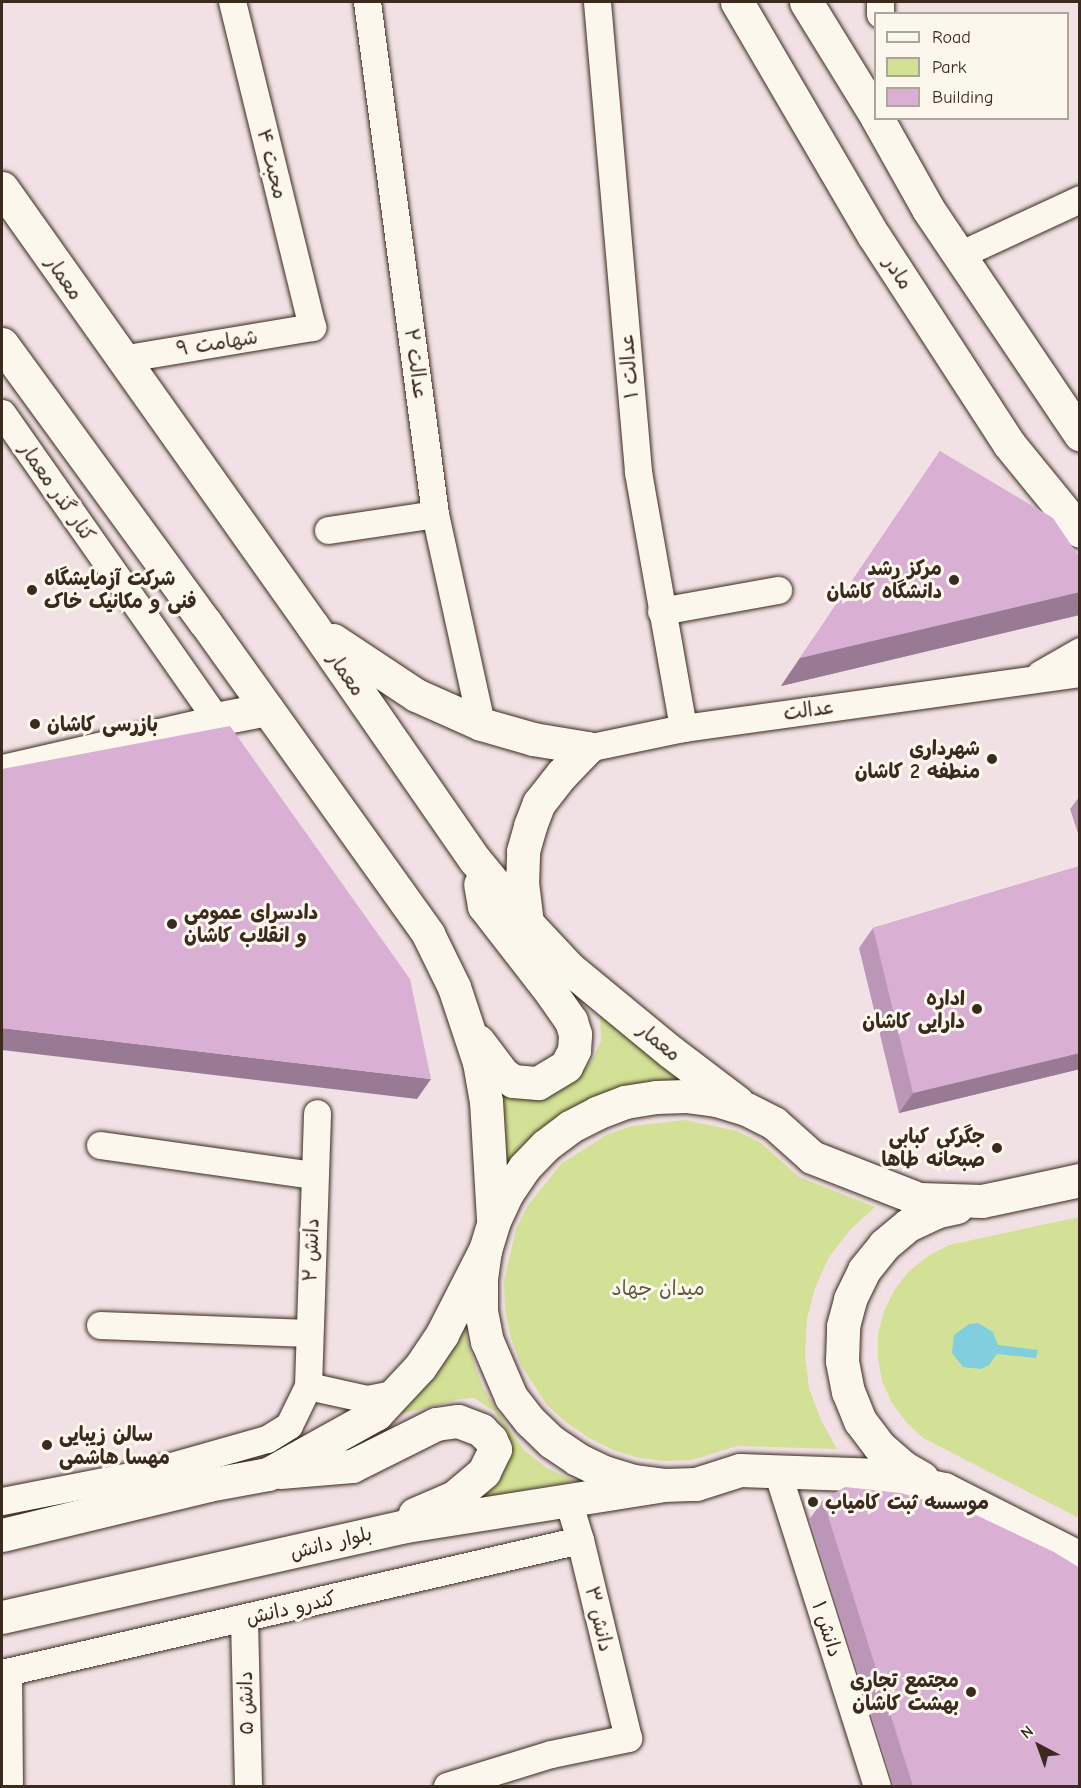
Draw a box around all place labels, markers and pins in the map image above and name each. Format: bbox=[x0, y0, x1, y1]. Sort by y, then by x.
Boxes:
place label: مرکز رشد دانشگاه کاشان bbox=[826, 556, 942, 603]
place label: شرکت آزمایشگاه فنی و مکانیک خاک bbox=[44, 566, 197, 613]
marker: مرکز رشد دانشگاه کاشان bbox=[947, 573, 961, 587]
marker: شرکت آزمایشگاه فنی و مکانیک خاک bbox=[25, 583, 39, 597]
place label: بازرسی کاشان bbox=[47, 712, 158, 736]
marker: بازرسی کاشان bbox=[28, 717, 42, 731]
place label: شهرداری منطفه 2 کاشان bbox=[855, 736, 980, 783]
marker: شهرداری منطفه 2 کاشان bbox=[985, 752, 999, 766]
place label: دادسرای عمومی و انقلاب کاشان bbox=[184, 900, 318, 947]
marker: دادسرای عمومی و انقلاب کاشان bbox=[165, 917, 179, 931]
place label: اداره دارایی کاشان bbox=[862, 986, 965, 1033]
marker: اداره دارایی کاشان bbox=[970, 1002, 984, 1016]
place label: جگرکی کبابی صبحانه طاها bbox=[882, 1124, 985, 1171]
marker: جگرکی کبابی صبحانه طاها bbox=[990, 1141, 1004, 1155]
place label: سالن زیبایی مهسا هاشمی bbox=[59, 1422, 170, 1469]
marker: سالن زیبایی مهسا هاشمی bbox=[40, 1438, 54, 1452]
place label: موسسه ثبت کامیاب bbox=[825, 1490, 989, 1514]
marker: موسسه ثبت کامیاب bbox=[806, 1495, 820, 1509]
place label: مجتمع تجاری بهشت کاشان bbox=[850, 1668, 959, 1715]
marker: مجتمع تجاری بهشت کاشان bbox=[964, 1685, 978, 1699]

